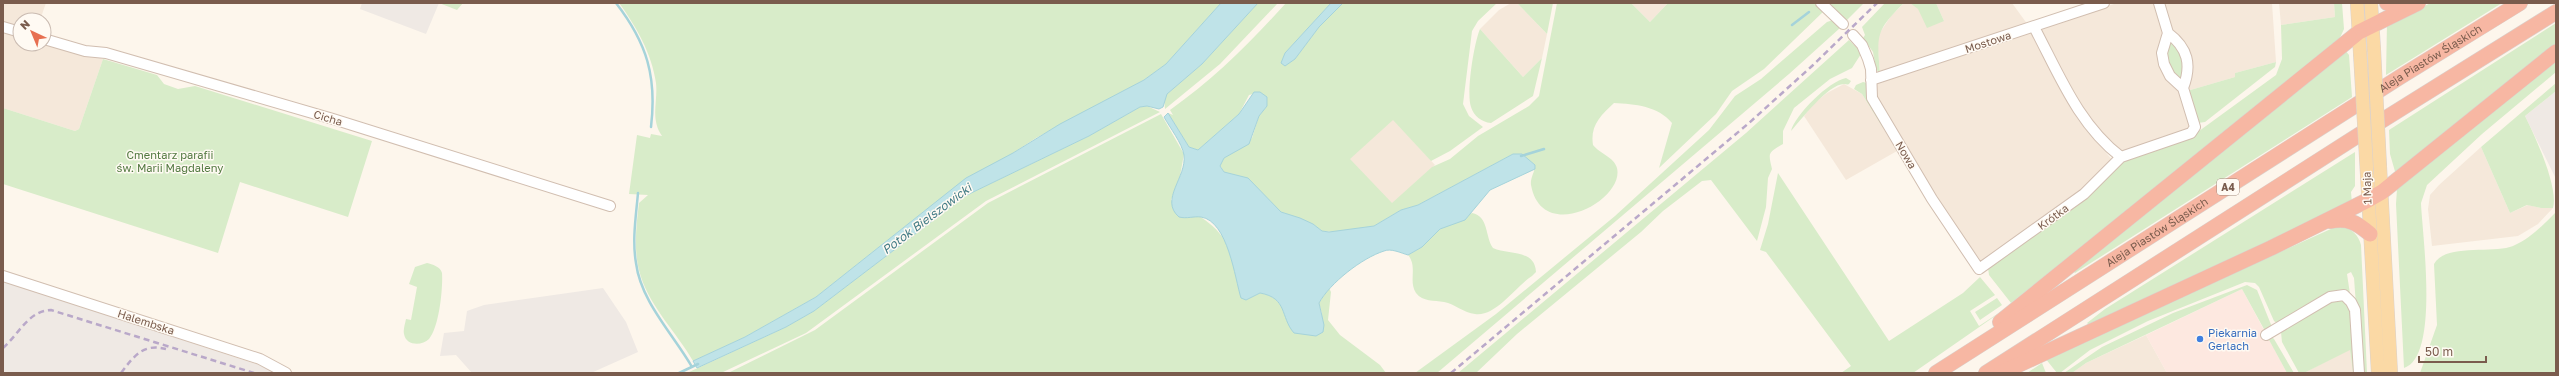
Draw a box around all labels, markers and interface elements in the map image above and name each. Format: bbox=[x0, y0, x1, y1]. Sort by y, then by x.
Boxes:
north arrow bbox=[12, 12, 52, 52]
text: N bbox=[17, 17, 32, 32]
street label: Aleja Piastów Śląskich bbox=[2376, 21, 2484, 95]
street label: Mostowa bbox=[1963, 28, 2013, 55]
street label: Cicha bbox=[312, 107, 344, 128]
street label: Nowa bbox=[1893, 139, 1920, 171]
park label: Cmentarz parafii św. Marii Magdaleny bbox=[117, 148, 223, 174]
street label: 1 Maja bbox=[2359, 171, 2374, 205]
water label: Potok Bielszowicki bbox=[879, 179, 976, 257]
road number: A4 bbox=[2217, 179, 2239, 195]
street label: Aleja Piastów Śląskich bbox=[2103, 194, 2210, 269]
street label: Krótka bbox=[2035, 201, 2071, 232]
street label: Halembska bbox=[116, 306, 176, 337]
place label: Piekarnia Gerlach bbox=[2208, 326, 2257, 352]
marker: Piekarnia Gerlach bbox=[2195, 334, 2205, 344]
scale bar bbox=[2419, 338, 2486, 364]
text: 50 m bbox=[2425, 344, 2453, 359]

